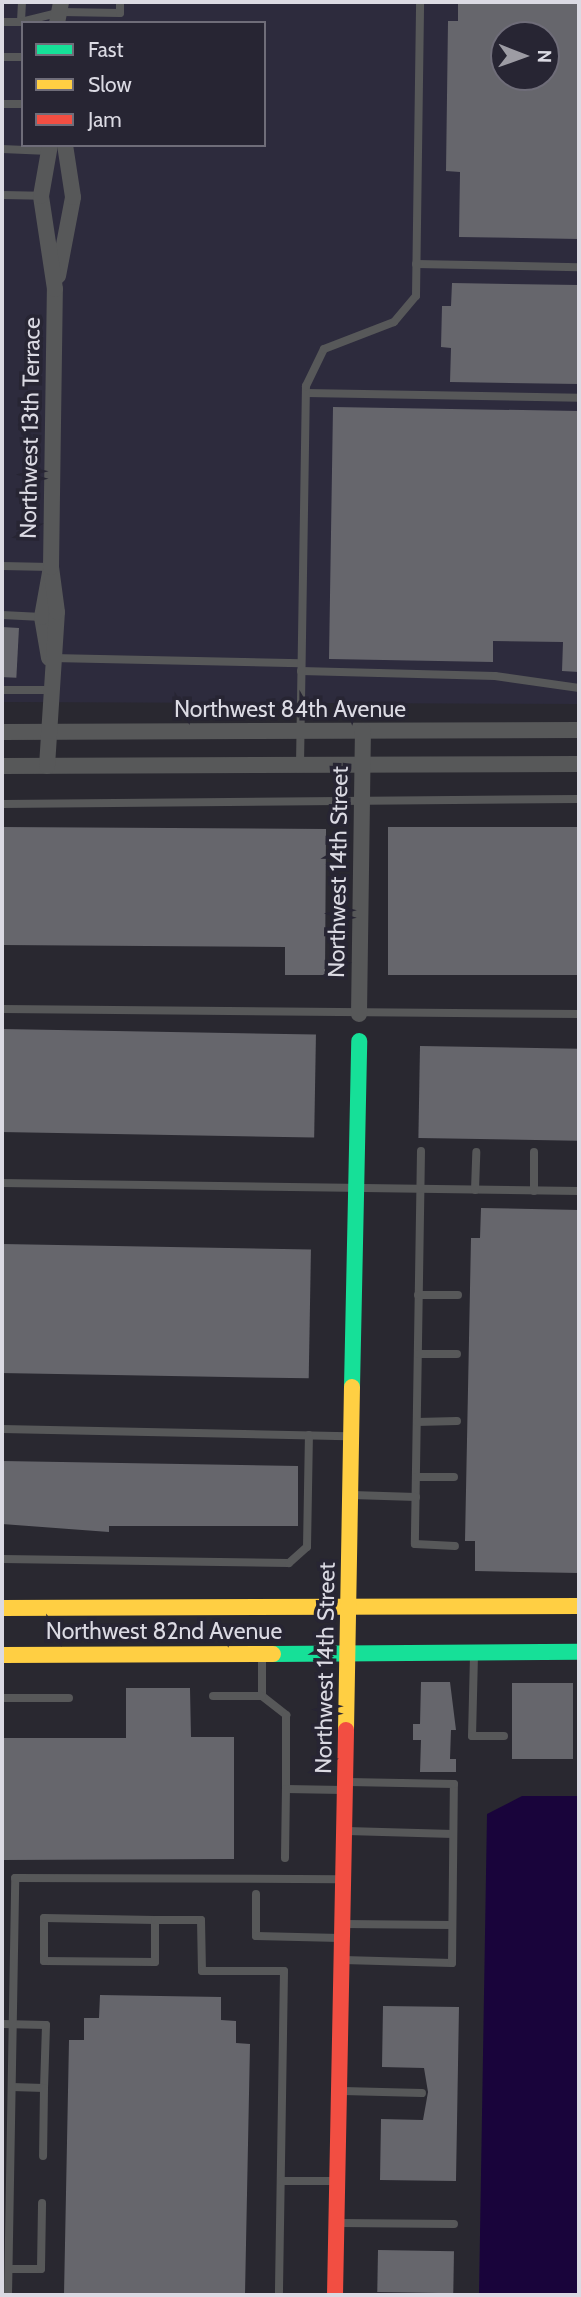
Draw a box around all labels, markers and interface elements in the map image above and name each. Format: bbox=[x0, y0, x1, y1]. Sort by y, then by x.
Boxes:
legend bbox=[21, 21, 266, 147]
north arrow bbox=[490, 21, 560, 91]
text: Fast bbox=[88, 37, 124, 62]
text: N bbox=[533, 49, 556, 63]
text: Slow bbox=[88, 72, 132, 97]
text: Jam bbox=[88, 107, 122, 132]
street label: Northwest 13th Terrace bbox=[14, 317, 46, 539]
street label: Northwest 84th Avenue bbox=[174, 695, 406, 723]
street label: Northwest 14th Street bbox=[322, 766, 354, 978]
street label: Northwest 14th Street bbox=[309, 1562, 341, 1774]
street label: Northwest 82nd Avenue bbox=[46, 1617, 282, 1645]

